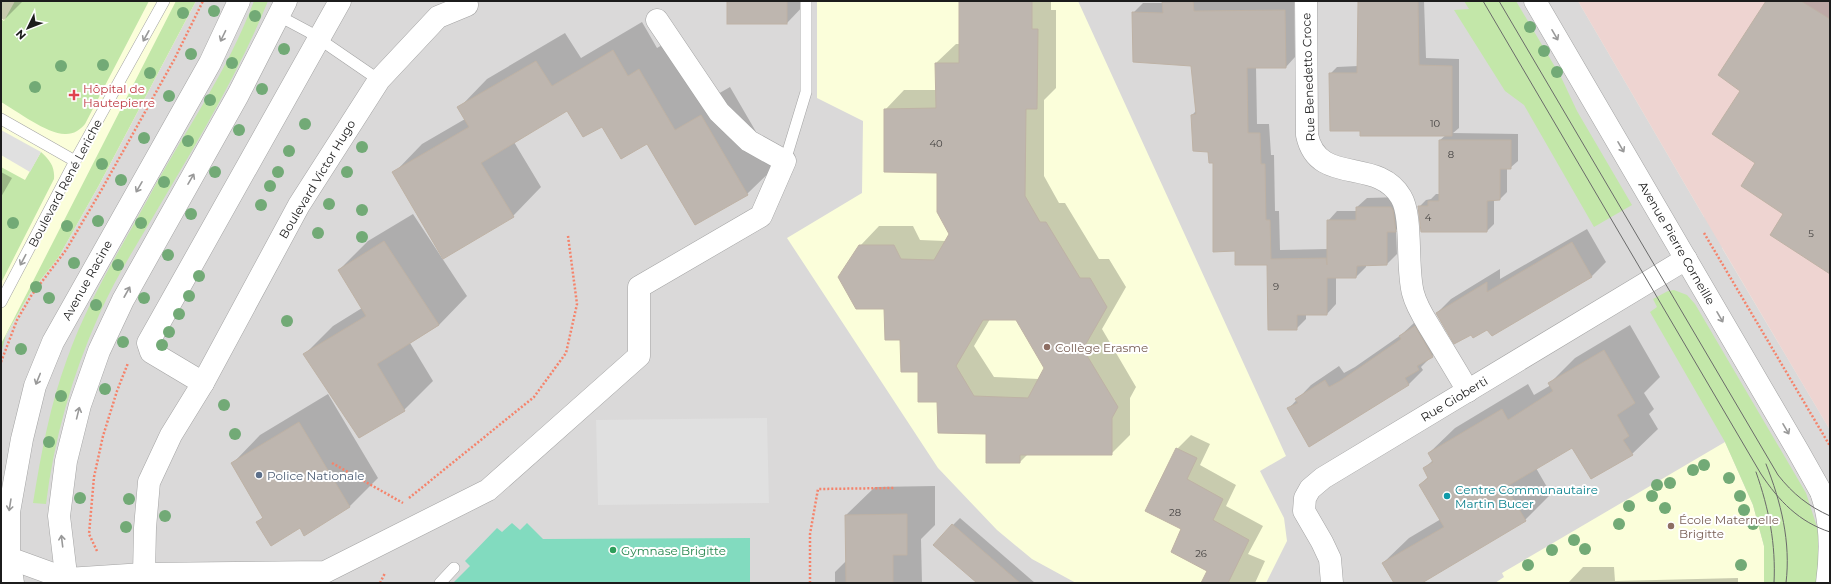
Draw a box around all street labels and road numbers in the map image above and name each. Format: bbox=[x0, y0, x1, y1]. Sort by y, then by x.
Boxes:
street label: Rue Benedetto Croce bbox=[1298, 12, 1318, 142]
street label: Boulevard René Leriche bbox=[25, 116, 105, 250]
street label: Boulevard Victor Hugo bbox=[275, 117, 359, 241]
street label: Avenue Pierre Corneille bbox=[1635, 179, 1719, 307]
street label: Avenue Racine bbox=[59, 237, 115, 323]
street label: Rue Gioberti bbox=[1418, 373, 1490, 425]

